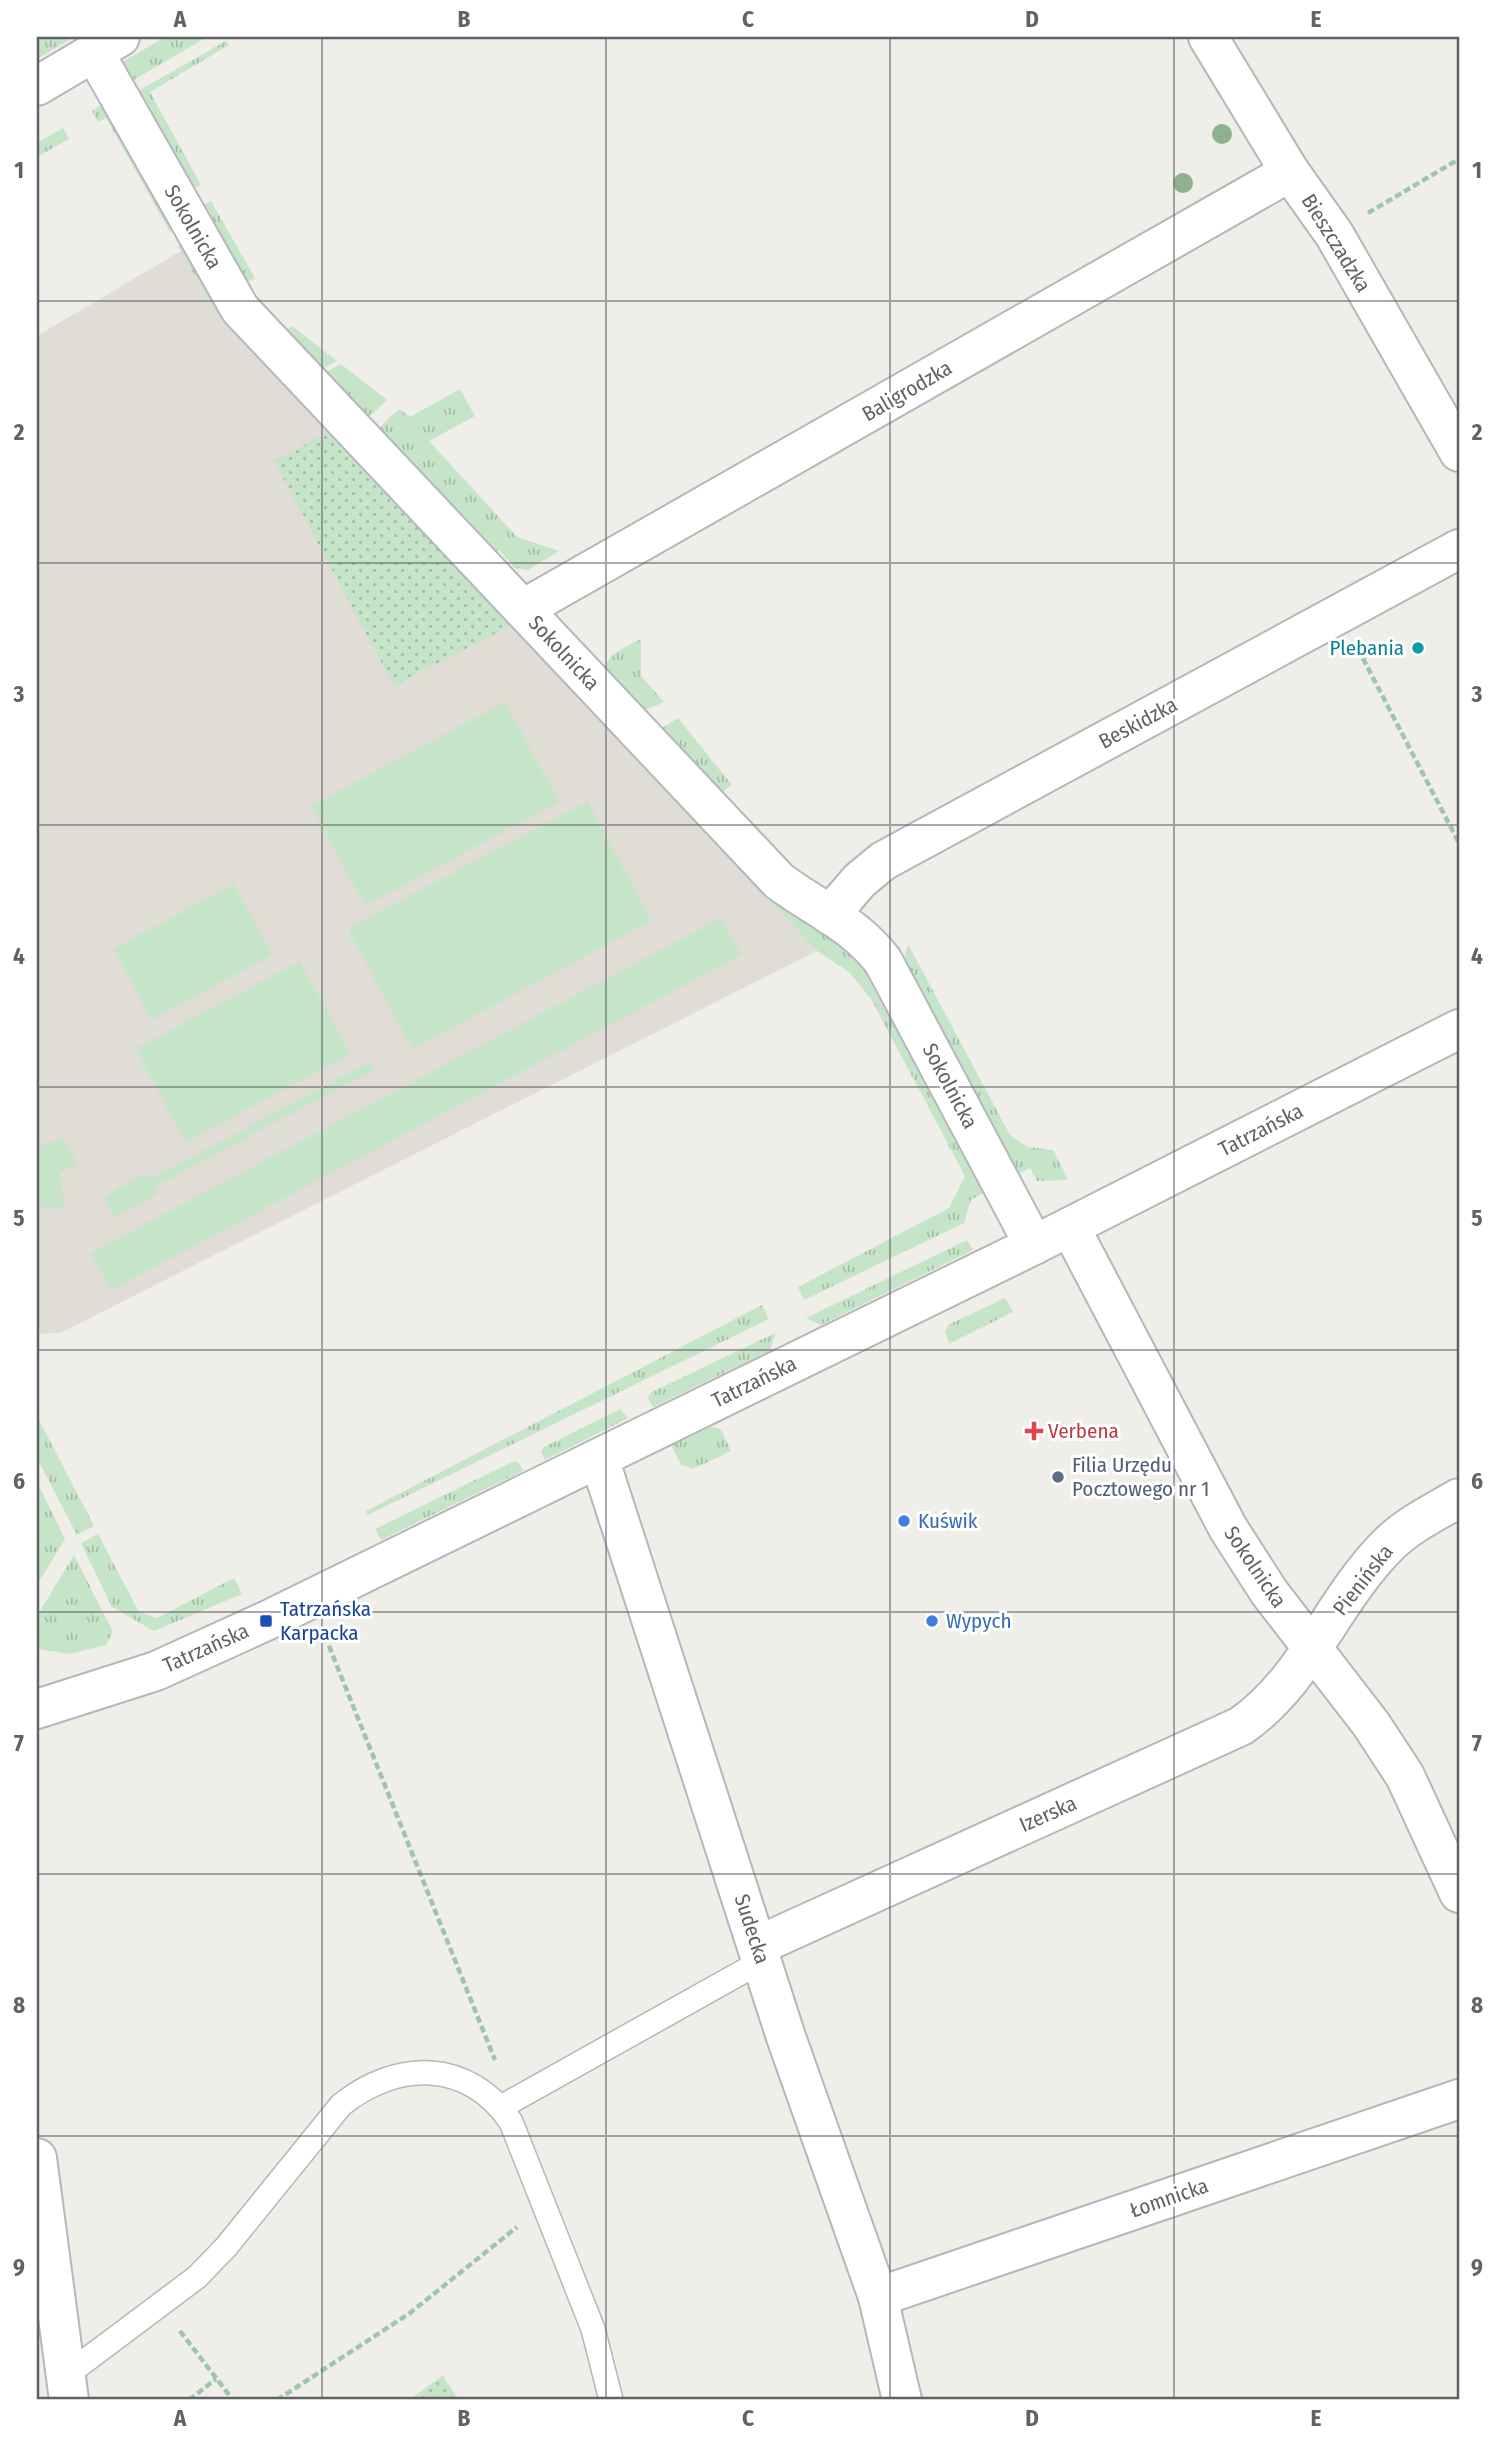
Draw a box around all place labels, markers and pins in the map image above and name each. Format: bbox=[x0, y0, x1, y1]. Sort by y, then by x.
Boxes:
place label: Plebania bbox=[1329, 635, 1404, 661]
marker: Plebania bbox=[1410, 640, 1426, 656]
place label: Verbena bbox=[1048, 1418, 1119, 1444]
marker: Verbena bbox=[1026, 1423, 1042, 1439]
place label: Filia Urzędu Pocztowego nr 1 bbox=[1072, 1452, 1209, 1502]
marker: Filia Urzędu Pocztowego nr 1 bbox=[1050, 1469, 1066, 1485]
place label: Kuświk bbox=[918, 1508, 978, 1534]
marker: Kuświk bbox=[896, 1513, 912, 1529]
place label: Tatrzańska Karpacka bbox=[280, 1596, 371, 1646]
place label: Wypych bbox=[946, 1608, 1012, 1634]
marker: Tatrzańska Karpacka bbox=[258, 1613, 274, 1629]
marker: Wypych bbox=[924, 1613, 940, 1629]

